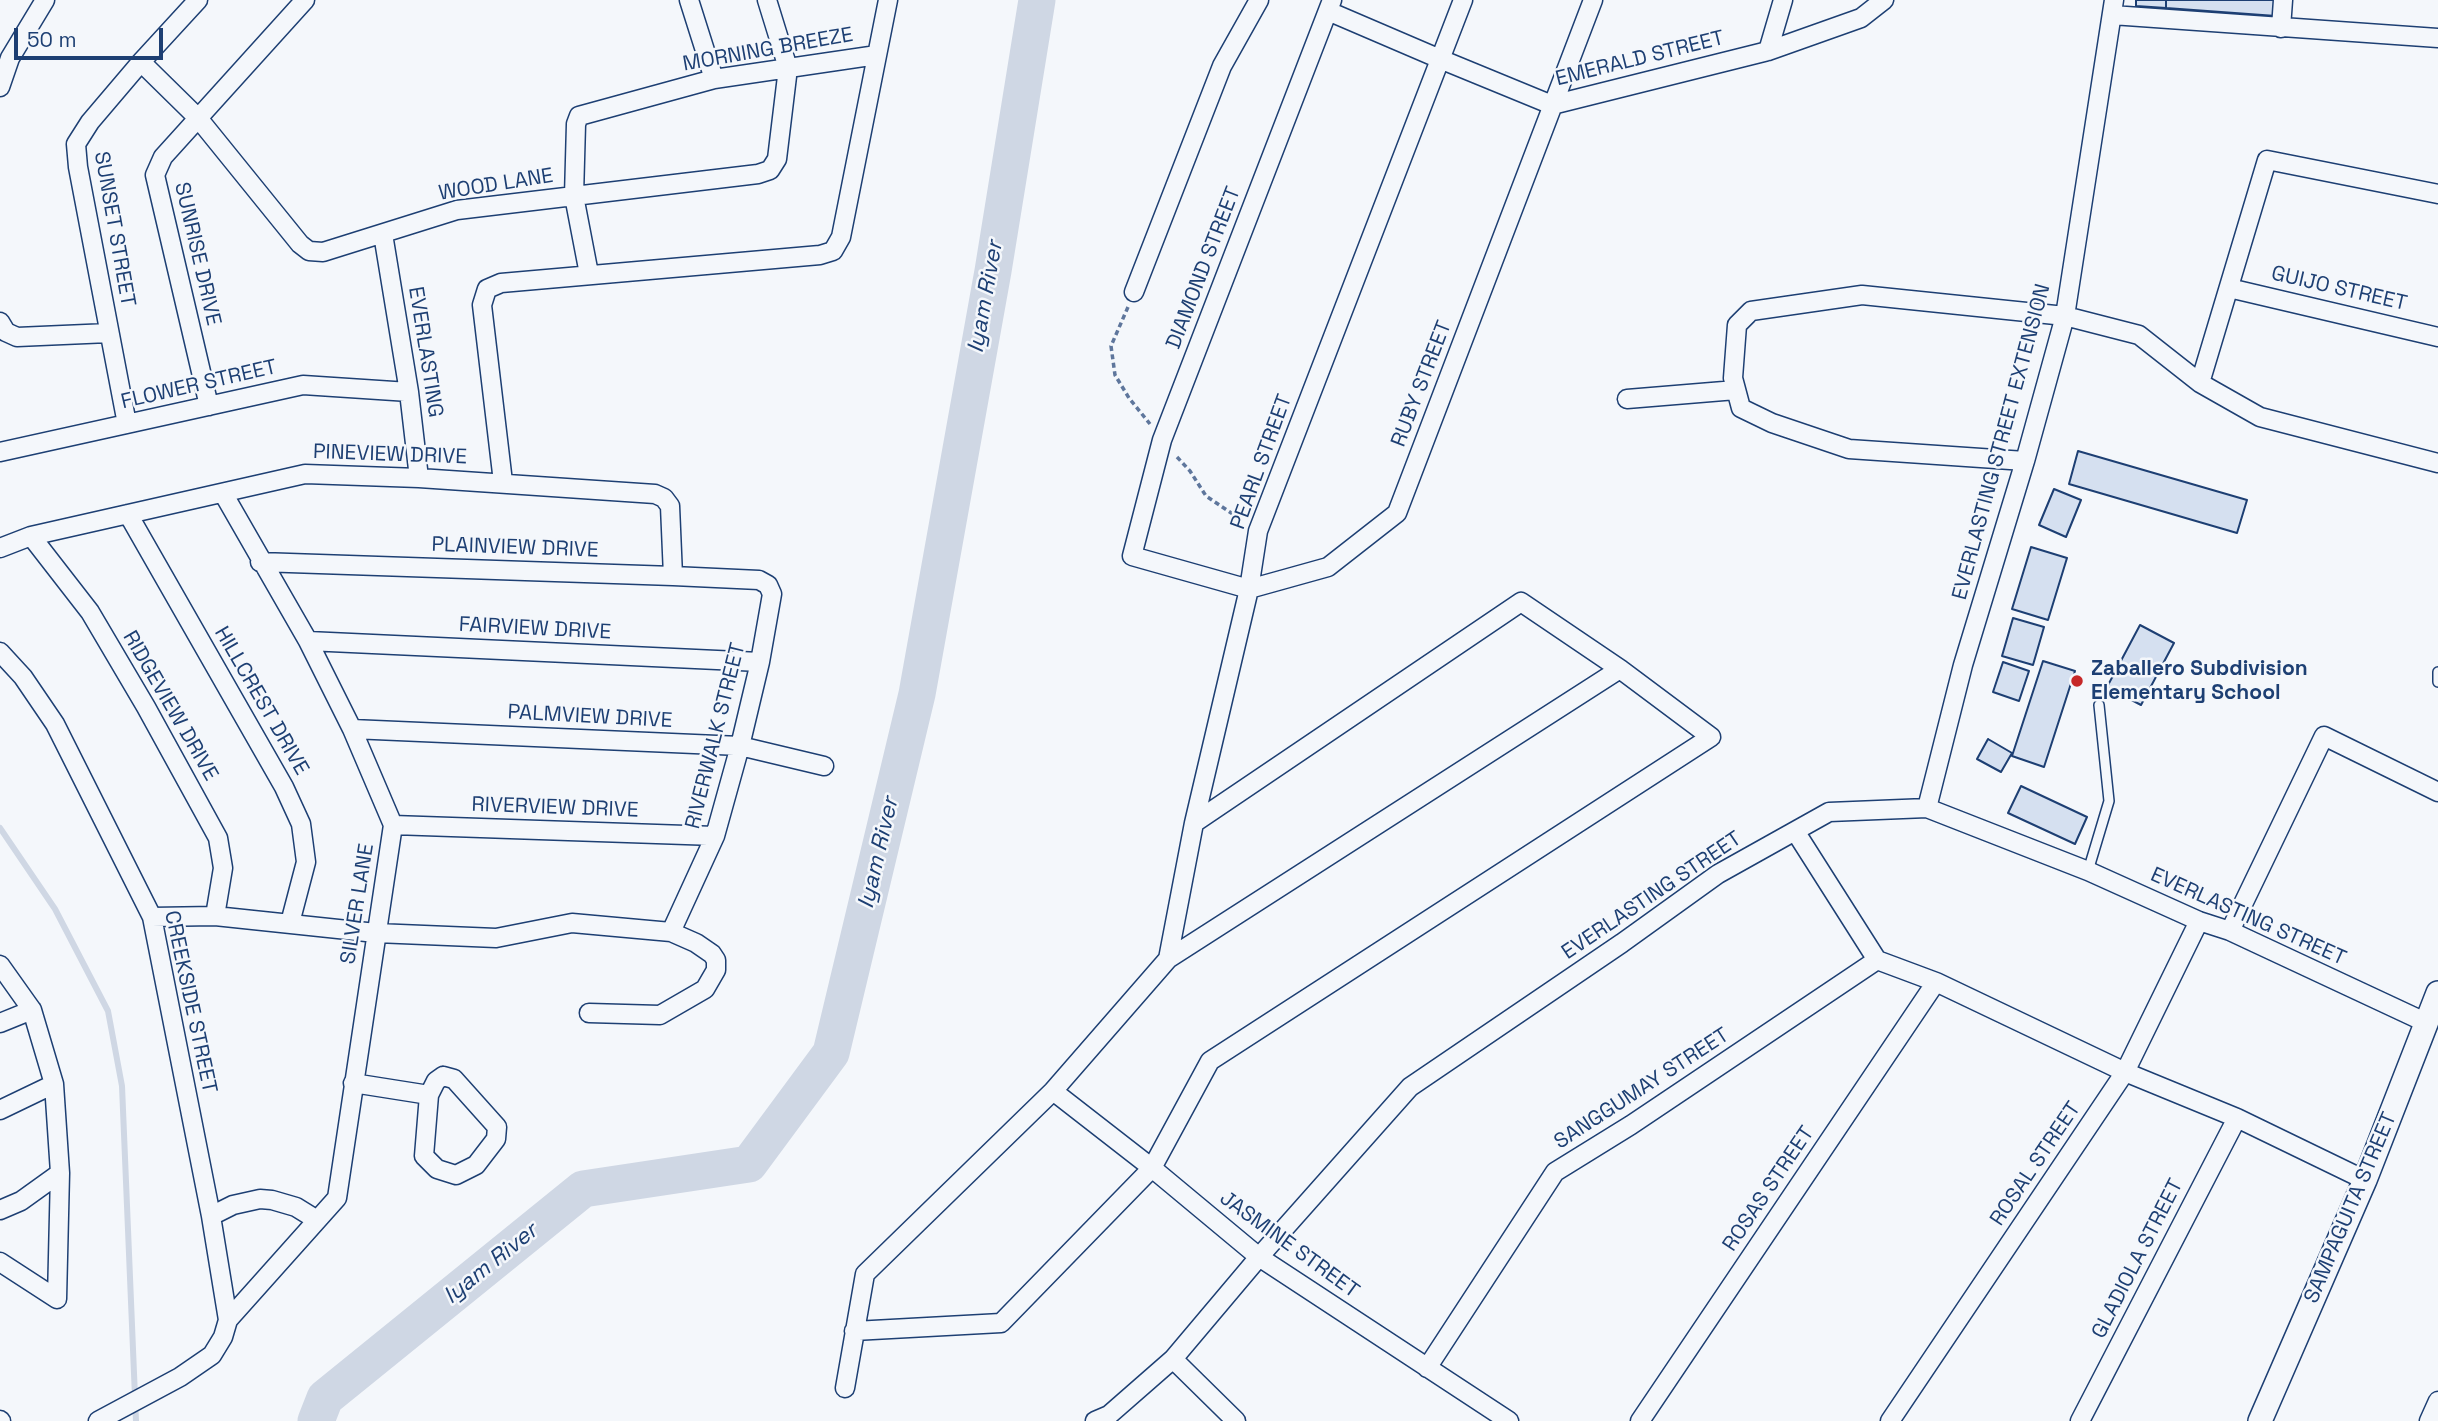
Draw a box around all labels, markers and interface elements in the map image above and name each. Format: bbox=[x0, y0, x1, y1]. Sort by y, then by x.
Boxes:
scale bar bbox=[18, 14, 166, 58]
street label: MORNING BREEZE bbox=[681, 23, 855, 77]
text: 50 m bbox=[27, 26, 77, 53]
street label: EMERALD STREET bbox=[1553, 26, 1727, 92]
street label: SUNSET STREET bbox=[88, 149, 140, 309]
street label: WOOD LANE bbox=[437, 164, 555, 206]
street label: SUNRISE DRIVE bbox=[168, 180, 226, 328]
street label: DIAMOND STREET bbox=[1161, 183, 1247, 353]
water label: Iyam River bbox=[963, 239, 1009, 355]
street label: GUIJO STREET bbox=[2269, 261, 2409, 317]
street label: EVERLASTING STREET EXTENSION bbox=[1948, 281, 2056, 603]
street label: EVERLASTING bbox=[402, 285, 448, 419]
street label: RUBY STREET bbox=[1386, 317, 1458, 451]
street label: FLOWER STREET bbox=[119, 355, 279, 415]
street label: PEARL STREET bbox=[1226, 391, 1298, 533]
street label: PINEVIEW DRIVE bbox=[312, 440, 468, 470]
street label: PLAINVIEW DRIVE bbox=[431, 532, 599, 564]
street label: FAIRVIEW DRIVE bbox=[458, 612, 612, 646]
street label: HILLCREST DRIVE bbox=[208, 622, 314, 780]
street label: RIDGEVIEW DRIVE bbox=[117, 627, 223, 785]
street label: RIVERWALK STREET bbox=[681, 640, 751, 832]
place label: Zaballero Subdivision Elementary School bbox=[2091, 656, 2308, 706]
marker: Zaballero Subdivision Elementary School bbox=[2069, 673, 2085, 689]
street label: PALMVIEW DRIVE bbox=[507, 700, 673, 734]
street label: RIVERVIEW DRIVE bbox=[471, 792, 639, 824]
water label: Iyam River bbox=[853, 795, 905, 911]
street label: EVERLASTING STREET bbox=[1557, 826, 1747, 966]
street label: SILVER LANE bbox=[336, 842, 380, 966]
street label: EVERLASTING STREET bbox=[2146, 863, 2350, 971]
street label: CREEKSIDE STREET bbox=[158, 908, 222, 1096]
street label: SANGGUMAY STREET bbox=[1550, 1023, 1734, 1155]
street label: ROSAL STREET bbox=[1985, 1097, 2087, 1231]
street label: SAMPAGUITA STREET bbox=[2299, 1109, 2403, 1307]
street label: ROSAS STREET bbox=[1718, 1122, 1820, 1256]
street label: GLADIOLA STREET bbox=[2087, 1175, 2189, 1343]
street label: JASMINE STREET bbox=[1214, 1186, 1364, 1304]
water label: Iyam River bbox=[438, 1218, 544, 1310]

